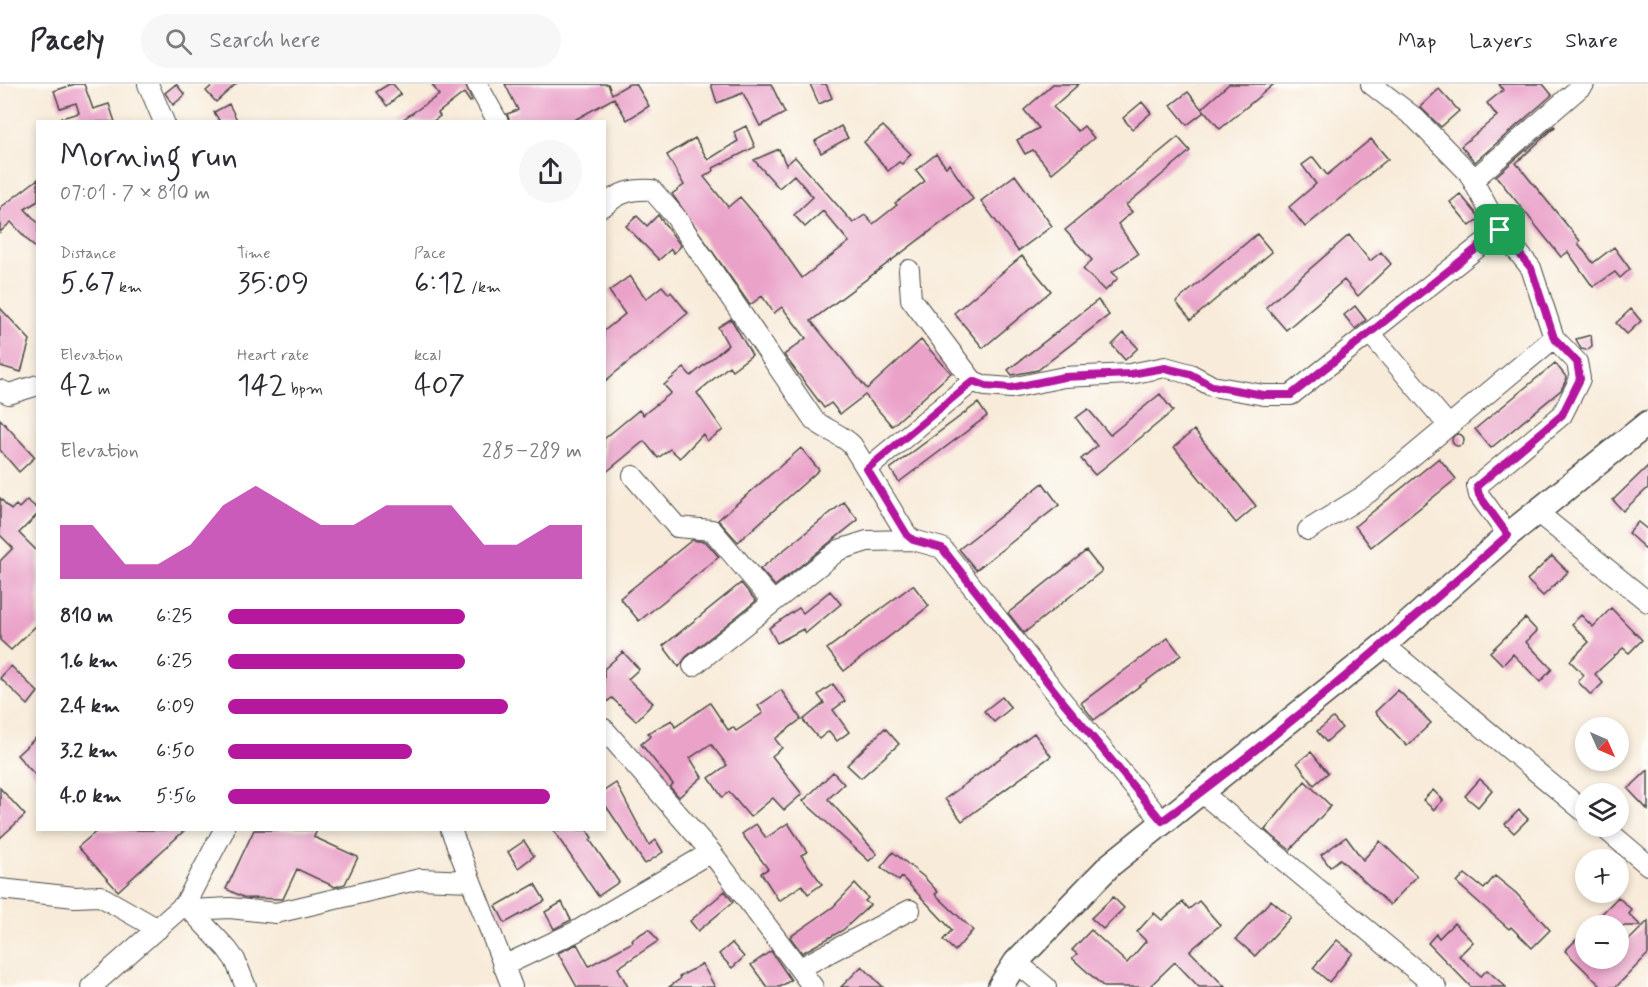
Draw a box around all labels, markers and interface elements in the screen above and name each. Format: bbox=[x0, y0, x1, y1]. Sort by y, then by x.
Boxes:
search box bbox=[141, 14, 561, 68]
text: Pacely bbox=[30, 23, 105, 60]
icon: search bbox=[162, 25, 195, 58]
text: Search here bbox=[210, 27, 320, 55]
text: Map bbox=[1398, 27, 1436, 55]
text: Layers bbox=[1469, 27, 1532, 55]
text: Share bbox=[1565, 27, 1618, 55]
text: Morning run bbox=[60, 135, 238, 179]
button: share bbox=[519, 140, 582, 203]
text: 07:01 · 7 × 810 m bbox=[60, 180, 210, 207]
pin bbox=[1474, 204, 1525, 255]
icon: arrive bbox=[1483, 213, 1516, 246]
text: Distance bbox=[60, 243, 116, 264]
text: Time bbox=[237, 243, 271, 264]
text: Pace bbox=[414, 243, 446, 264]
text: 5.67 bbox=[60, 264, 115, 303]
text: 35:09 bbox=[237, 264, 309, 303]
text: 6:12 bbox=[414, 264, 467, 303]
text: km bbox=[115, 277, 142, 298]
text: /km bbox=[467, 277, 501, 298]
text: Elevation bbox=[60, 345, 123, 366]
text: Heart rate bbox=[237, 345, 309, 366]
text: kcal bbox=[414, 345, 441, 366]
text: 42 bbox=[60, 366, 93, 405]
text: 142 bbox=[237, 366, 287, 405]
text: 407 bbox=[414, 366, 465, 405]
text: m bbox=[93, 379, 110, 400]
text: bpm bbox=[287, 379, 323, 400]
text: Elevation bbox=[60, 438, 139, 465]
text: 285–289 m bbox=[482, 438, 582, 465]
text: 810 m bbox=[60, 603, 113, 630]
text: 6:25 bbox=[156, 603, 192, 630]
text: 1.6 km bbox=[60, 648, 118, 675]
text: 6:25 bbox=[156, 648, 192, 675]
text: 2.4 km bbox=[60, 693, 120, 720]
text: 6:09 bbox=[156, 693, 195, 720]
north arrow bbox=[1575, 717, 1629, 771]
map controls bbox=[1575, 717, 1629, 969]
text: 3.2 km bbox=[60, 738, 118, 765]
text: 6:50 bbox=[156, 738, 195, 765]
text: 4.0 km bbox=[60, 783, 122, 810]
text: 5:56 bbox=[156, 783, 196, 810]
button: layers bbox=[1575, 783, 1629, 837]
button: + bbox=[1575, 849, 1629, 903]
button: − bbox=[1575, 915, 1629, 969]

